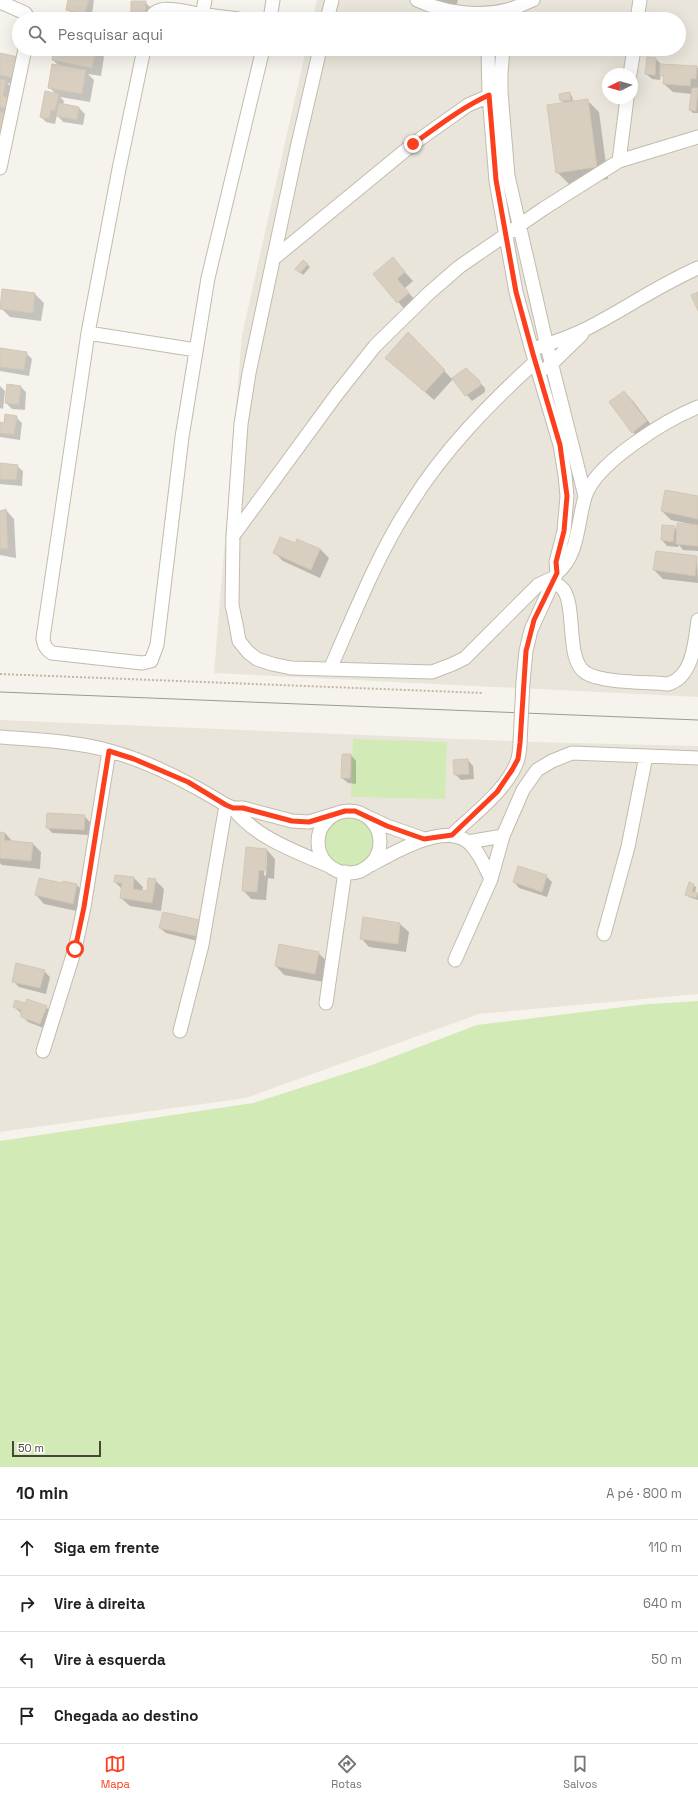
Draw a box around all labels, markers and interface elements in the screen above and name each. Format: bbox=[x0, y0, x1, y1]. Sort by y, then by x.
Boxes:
search box bbox=[12, 12, 686, 56]
icon: search bbox=[26, 23, 48, 45]
text: Pesquisar aqui bbox=[58, 25, 163, 44]
north arrow bbox=[602, 68, 638, 104]
route end bbox=[404, 135, 422, 153]
route start bbox=[66, 940, 84, 958]
scale bar bbox=[12, 1439, 101, 1458]
text: 50 m bbox=[18, 1441, 44, 1455]
text: 10 min bbox=[16, 1482, 69, 1504]
text: A pé · 800 m bbox=[606, 1485, 682, 1502]
icon: ahead bbox=[16, 1537, 38, 1559]
text: Siga em frente bbox=[54, 1538, 160, 1557]
text: 110 m bbox=[648, 1539, 682, 1556]
icon: right bbox=[16, 1593, 38, 1615]
text: Vire à direita bbox=[54, 1594, 145, 1613]
text: 640 m bbox=[643, 1595, 682, 1612]
icon: left bbox=[16, 1649, 38, 1671]
text: Vire à esquerda bbox=[54, 1650, 166, 1669]
text: 50 m bbox=[651, 1651, 682, 1668]
icon: arrive bbox=[16, 1705, 38, 1727]
text: Chegada ao destino bbox=[54, 1706, 198, 1725]
tab: Mapa bbox=[101, 1753, 130, 1791]
tab: Rotas bbox=[331, 1753, 362, 1791]
tab: Salvos bbox=[563, 1753, 597, 1791]

